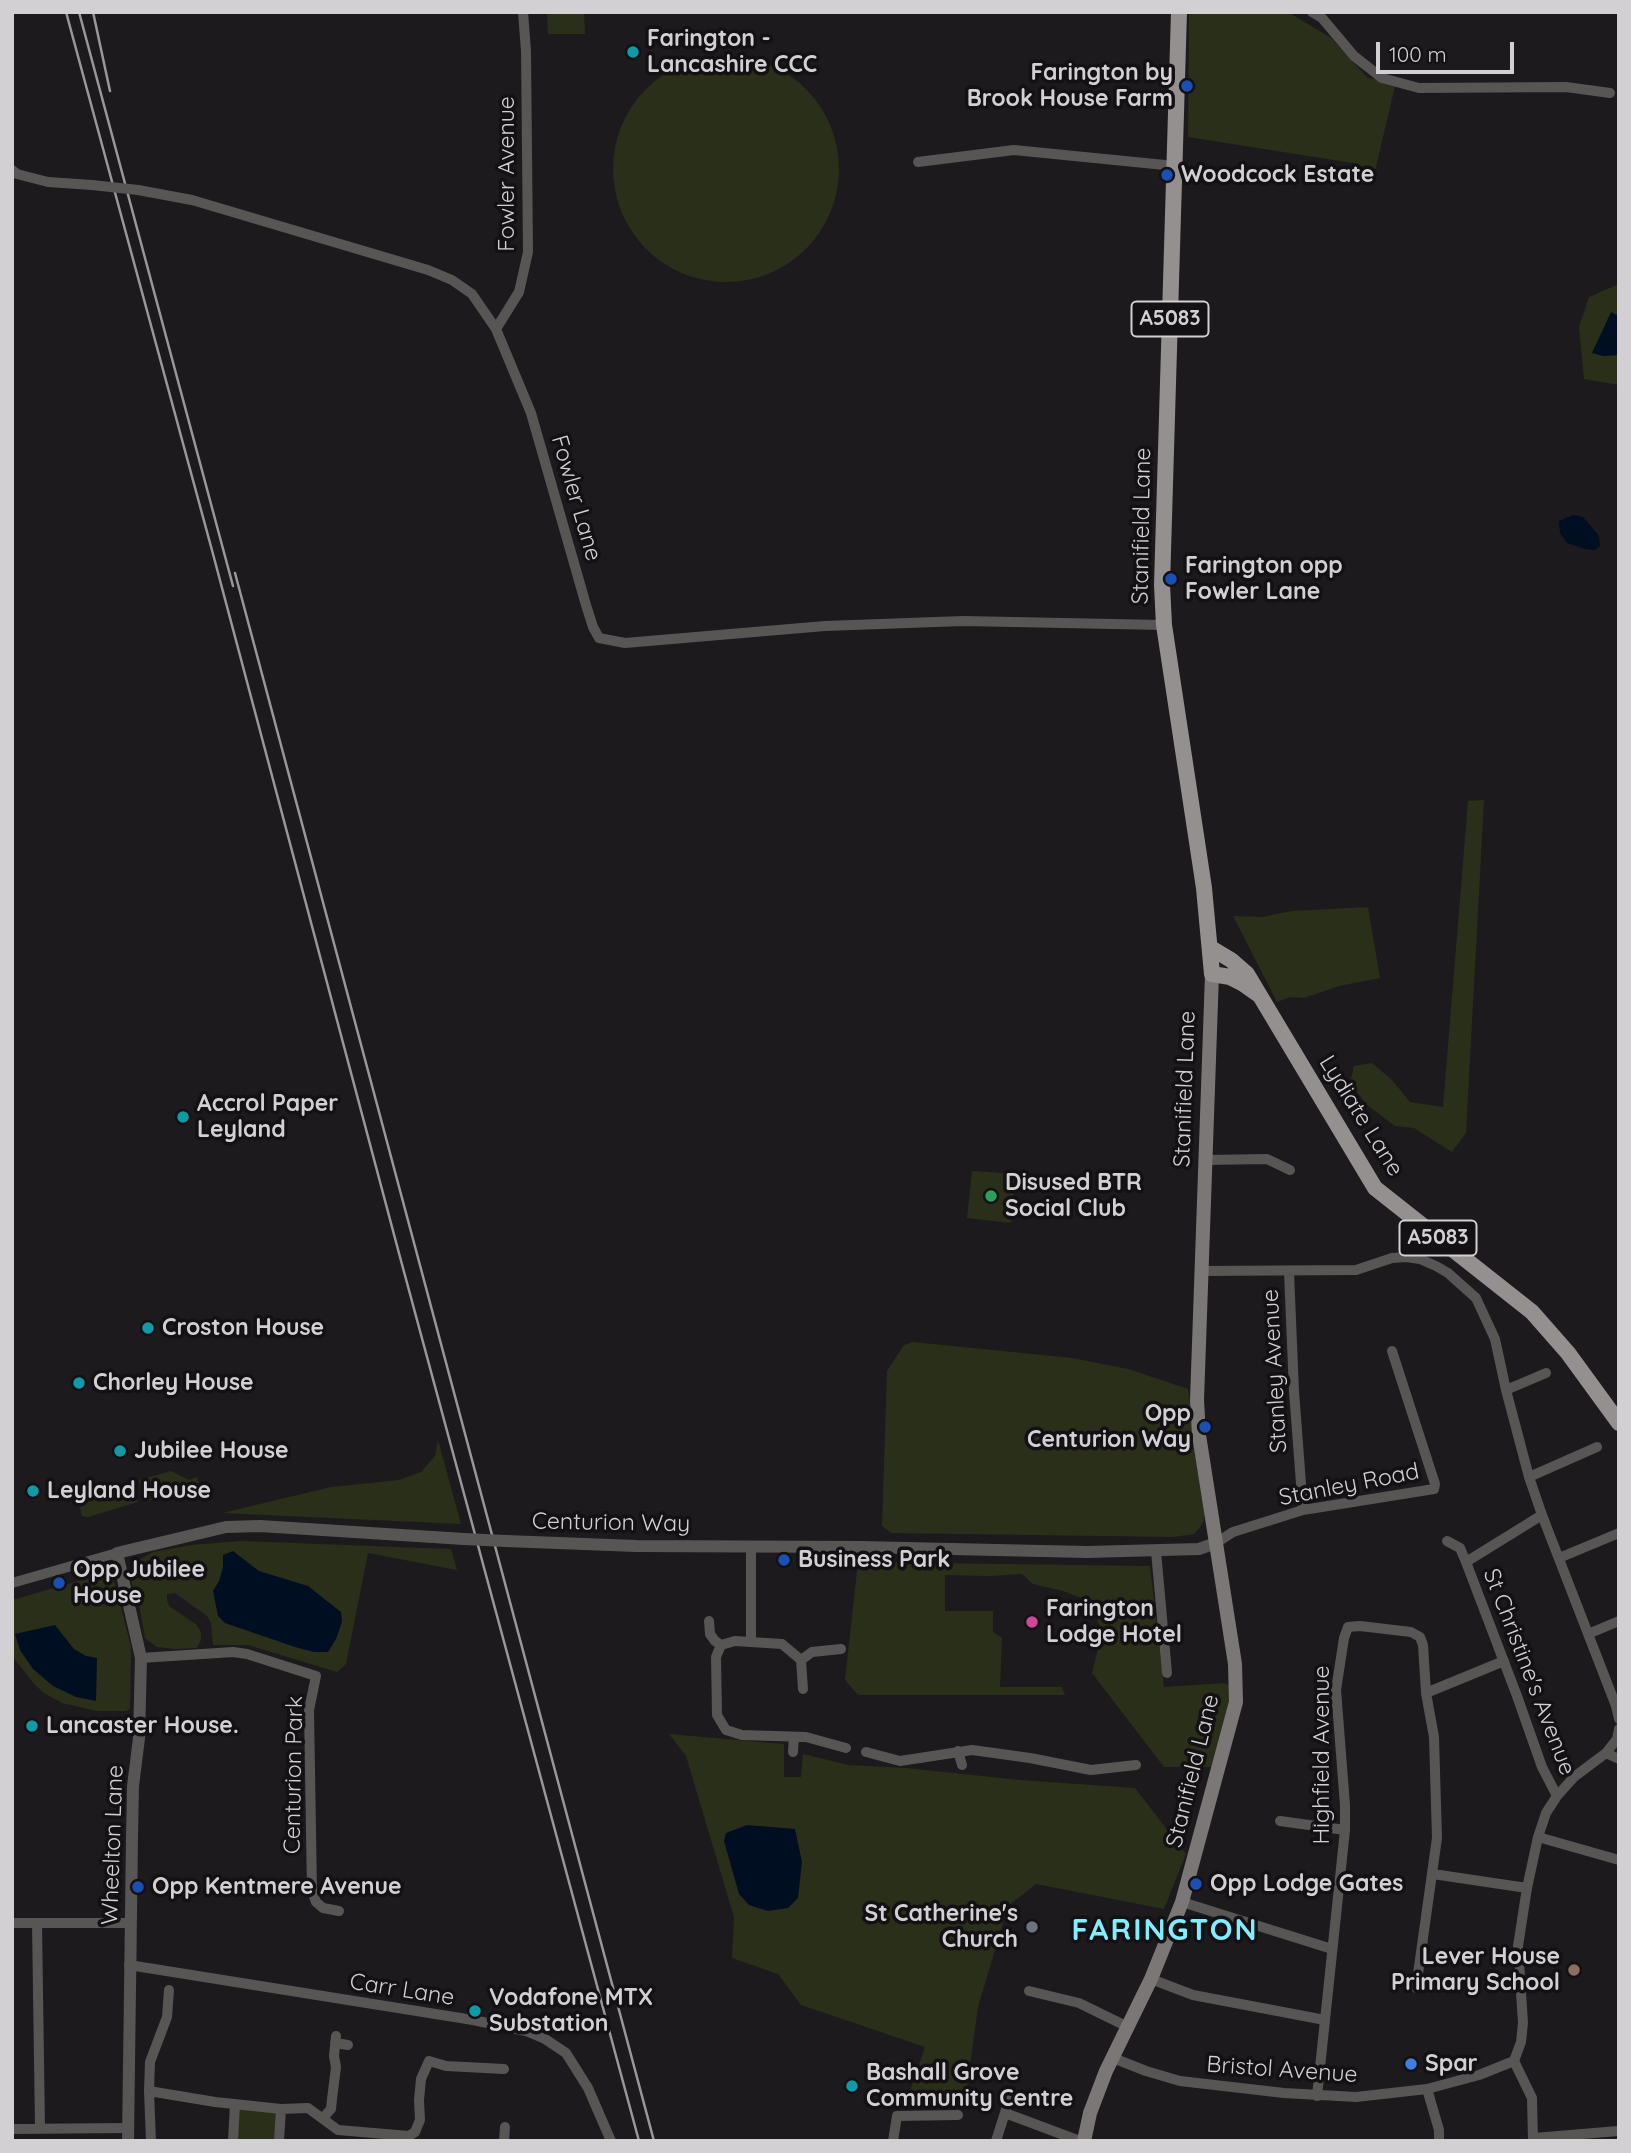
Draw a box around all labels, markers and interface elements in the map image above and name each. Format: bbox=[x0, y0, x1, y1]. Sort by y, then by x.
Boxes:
place label: Farington - Lancashire CCC bbox=[647, 25, 817, 79]
scale bar bbox=[1379, 28, 1517, 72]
text: 100 m bbox=[1389, 41, 1447, 67]
marker: Farington - Lancashire CCC bbox=[625, 44, 641, 60]
place label: Farington by Brook House Farm bbox=[967, 59, 1173, 113]
marker: Farington by Brook House Farm bbox=[1179, 78, 1195, 94]
street label: Fowler Avenue bbox=[493, 96, 521, 252]
place label: Woodcock Estate bbox=[1181, 161, 1374, 189]
marker: Woodcock Estate bbox=[1159, 167, 1175, 183]
road number: A5083 bbox=[1132, 302, 1208, 336]
street label: Fowler Lane bbox=[545, 432, 607, 564]
street label: Stanifield Lane bbox=[1127, 447, 1157, 605]
place label: Farington opp Fowler Lane bbox=[1185, 552, 1343, 606]
marker: Farington opp Fowler Lane bbox=[1163, 571, 1179, 587]
street label: Stanifield Lane bbox=[1168, 1010, 1202, 1168]
street label: Lydiate Lane bbox=[1313, 1051, 1409, 1181]
place label: Accrol Paper Leyland bbox=[197, 1090, 338, 1144]
marker: Accrol Paper Leyland bbox=[175, 1109, 191, 1125]
place label: Disused BTR Social Club bbox=[1005, 1169, 1142, 1223]
marker: Disused BTR Social Club bbox=[983, 1188, 999, 1204]
road number: A5083 bbox=[1400, 1220, 1476, 1256]
street label: Stanley Avenue bbox=[1257, 1288, 1293, 1454]
place label: Croston House bbox=[162, 1314, 324, 1342]
marker: Croston House bbox=[140, 1320, 156, 1336]
place label: Chorley House bbox=[93, 1369, 254, 1397]
marker: Chorley House bbox=[71, 1375, 87, 1391]
place label: Opp Centurion Way bbox=[1027, 1400, 1191, 1454]
marker: Opp Centurion Way bbox=[1197, 1419, 1213, 1435]
place label: Jubilee House bbox=[134, 1437, 289, 1465]
marker: Jubilee House bbox=[112, 1443, 128, 1459]
street label: Stanley Road bbox=[1277, 1458, 1421, 1512]
place label: Leyland House bbox=[47, 1477, 211, 1505]
marker: Leyland House bbox=[25, 1483, 41, 1499]
street label: Centurion Way bbox=[532, 1508, 690, 1538]
place label: Business Park bbox=[798, 1546, 950, 1574]
marker: Business Park bbox=[776, 1552, 792, 1568]
place label: Opp Jubilee House bbox=[73, 1556, 205, 1610]
street label: St Christine's Avenue bbox=[1477, 1565, 1581, 1779]
marker: Opp Jubilee House bbox=[51, 1575, 67, 1591]
place label: Farington Lodge Hotel bbox=[1046, 1595, 1182, 1649]
marker: Farington Lodge Hotel bbox=[1024, 1614, 1040, 1630]
street label: Highfield Avenue bbox=[1308, 1665, 1336, 1845]
street label: Stanifield Lane bbox=[1161, 1692, 1225, 1850]
street label: Centurion Park bbox=[279, 1696, 309, 1854]
place label: Lancaster House. bbox=[46, 1712, 239, 1740]
marker: Lancaster House. bbox=[24, 1718, 40, 1734]
street label: Wheelton Lane bbox=[96, 1765, 130, 1925]
place label: Opp Lodge Gates bbox=[1210, 1870, 1403, 1898]
place label: Opp Kentmere Avenue bbox=[152, 1873, 402, 1901]
marker: Opp Lodge Gates bbox=[1188, 1876, 1204, 1892]
marker: Opp Kentmere Avenue bbox=[130, 1879, 146, 1895]
place label: St Catherine's Church bbox=[864, 1900, 1018, 1954]
district label: FARINGTON bbox=[1073, 1913, 1257, 1949]
marker: St Catherine's Church bbox=[1024, 1919, 1040, 1935]
place label: Lever House Primary School bbox=[1391, 1943, 1560, 1997]
marker: Lever House Primary School bbox=[1566, 1962, 1582, 1978]
street label: Carr Lane bbox=[348, 1968, 456, 2012]
place label: Vodafone MTX Substation bbox=[489, 1984, 653, 2038]
marker: Vodafone MTX Substation bbox=[467, 2003, 483, 2019]
place label: Spar bbox=[1425, 2050, 1478, 2078]
street label: Bristol Avenue bbox=[1206, 2051, 1358, 2089]
marker: Spar bbox=[1403, 2056, 1419, 2072]
place label: Bashall Grove Community Centre bbox=[866, 2059, 1073, 2113]
marker: Bashall Grove Community Centre bbox=[844, 2078, 860, 2094]

